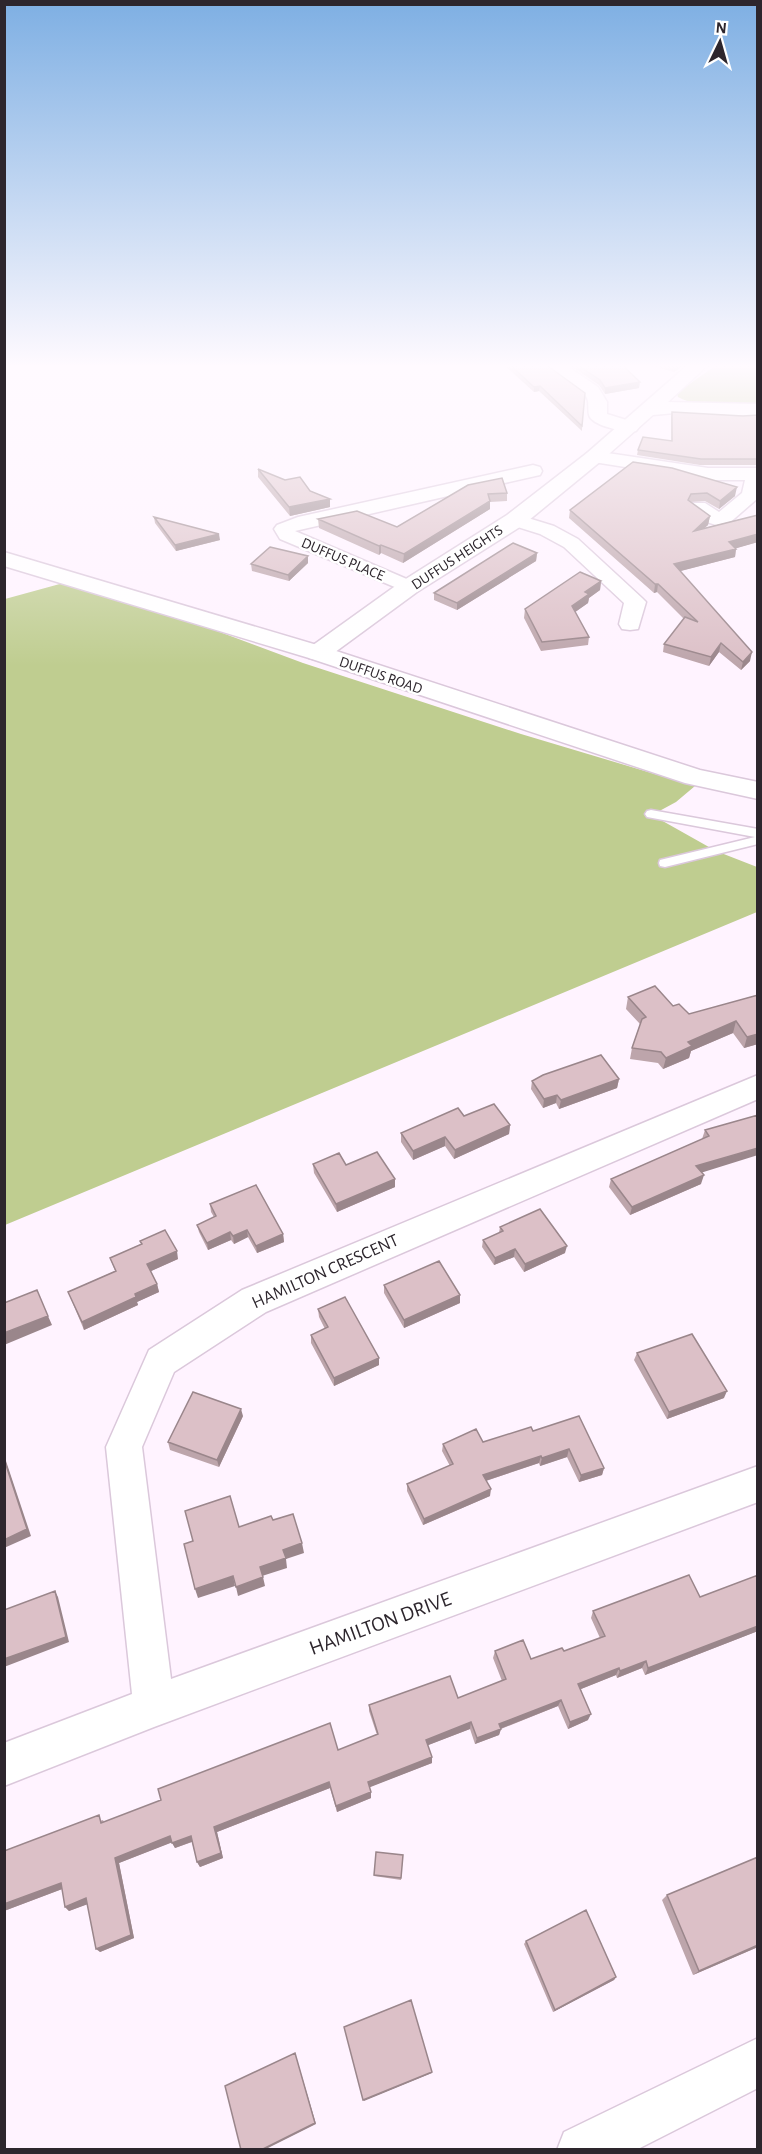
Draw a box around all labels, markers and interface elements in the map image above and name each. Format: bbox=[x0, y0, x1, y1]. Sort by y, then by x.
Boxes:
north arrow bbox=[690, 12, 750, 72]
text: N bbox=[715, 20, 727, 37]
street label: DUFFUS HEIGHTS bbox=[409, 522, 506, 592]
street label: DUFFUS PLACE bbox=[299, 535, 387, 584]
street label: DUFFUS ROAD bbox=[337, 654, 425, 697]
street label: HAMILTON CRESCENT bbox=[249, 1231, 402, 1312]
street label: HAMILTON DRIVE bbox=[306, 1588, 454, 1659]

